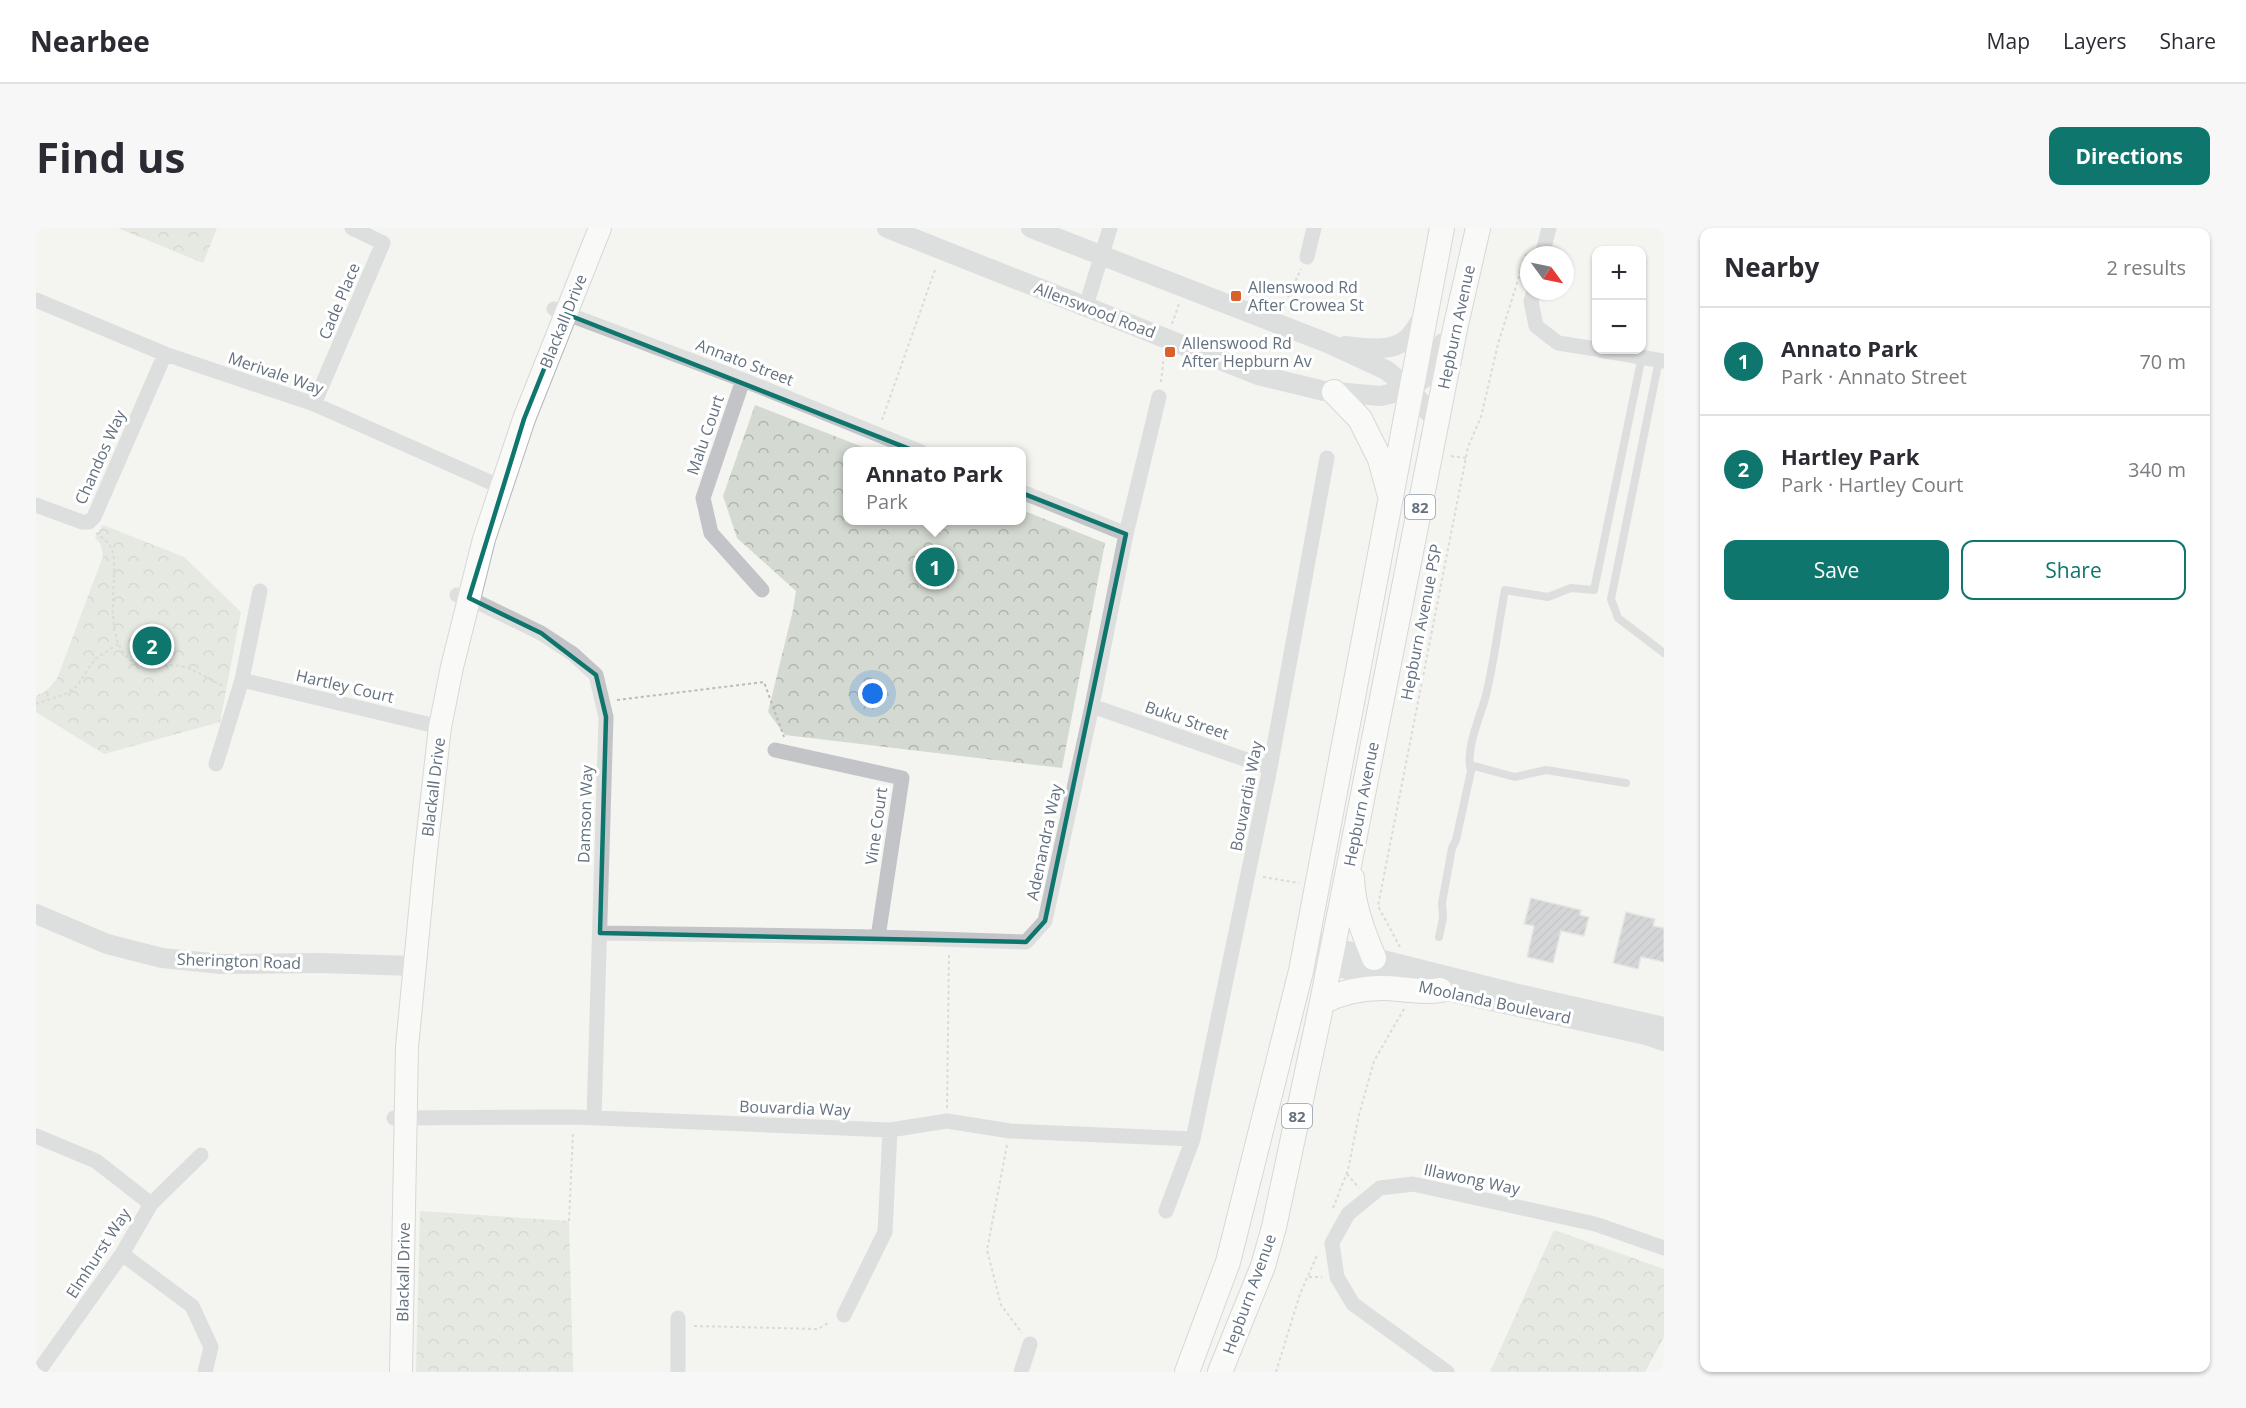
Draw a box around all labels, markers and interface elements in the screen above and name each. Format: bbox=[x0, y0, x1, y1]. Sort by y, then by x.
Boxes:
text: Nearbee bbox=[30, 22, 150, 60]
text: Map bbox=[1987, 27, 2030, 55]
text: Layers bbox=[2063, 27, 2127, 55]
text: Share bbox=[2160, 27, 2216, 55]
button: Directions bbox=[2049, 127, 2210, 185]
text: Find us bbox=[36, 128, 185, 185]
north arrow bbox=[1520, 246, 1574, 300]
map controls bbox=[1592, 246, 1646, 354]
button: + bbox=[1592, 246, 1646, 300]
text: Nearby bbox=[1724, 249, 1819, 285]
text: 2 results bbox=[2106, 254, 2186, 281]
street label: Cade Place bbox=[313, 259, 365, 343]
street label: Hepburn Avenue bbox=[1432, 263, 1480, 391]
street label: Blackall Drive bbox=[534, 271, 592, 371]
place label: Allenswood Rd After Crowea St bbox=[1248, 276, 1364, 316]
street label: Allenswood Road bbox=[1031, 277, 1159, 343]
marker: Allenswood Rd After Crowea St bbox=[1229, 289, 1243, 303]
button: − bbox=[1592, 300, 1646, 354]
place label: Allenswood Rd After Hepburn Av bbox=[1182, 332, 1312, 372]
street label: Annato Street bbox=[693, 333, 797, 391]
text: Annato Park bbox=[1781, 333, 1918, 363]
marker: Allenswood Rd After Hepburn Av bbox=[1163, 345, 1177, 359]
street label: Merivale Way bbox=[225, 346, 328, 400]
text: 1 bbox=[1738, 348, 1749, 375]
text: 70 m bbox=[2139, 348, 2186, 375]
text: Park · Annato Street bbox=[1781, 363, 1967, 390]
street label: Malu Court bbox=[681, 392, 729, 478]
street label: Chandos Way bbox=[69, 405, 131, 508]
text: Hartley Park bbox=[1781, 441, 1919, 471]
popup bbox=[843, 447, 1026, 525]
text: 2 bbox=[1738, 456, 1749, 483]
text: 340 m bbox=[2128, 456, 2186, 483]
text: Annato Park bbox=[866, 458, 1003, 488]
text: Park · Hartley Court bbox=[1781, 471, 1963, 498]
text: Park bbox=[866, 488, 908, 515]
road number: 82 bbox=[1405, 495, 1435, 519]
button: Save bbox=[1724, 540, 1949, 600]
button: Share bbox=[1961, 540, 2186, 600]
street label: Hepburn Avenue PSP bbox=[1395, 542, 1447, 702]
pin: 1 bbox=[916, 544, 954, 590]
pin: 2 bbox=[132, 624, 172, 668]
street label: Hartley Court bbox=[294, 664, 396, 708]
your location bbox=[858, 679, 887, 708]
street label: Buku Street bbox=[1142, 695, 1232, 745]
street label: Blackall Drive bbox=[416, 736, 450, 838]
street label: Bouvardia Way bbox=[1225, 738, 1268, 853]
street label: Hepburn Avenue bbox=[1338, 740, 1384, 868]
street label: Damson Way bbox=[572, 764, 598, 863]
street label: Adenandra Way bbox=[1021, 781, 1067, 902]
street label: Vine Court bbox=[860, 785, 892, 866]
street label: Sherington Road bbox=[177, 948, 301, 974]
street label: Moolanda Boulevard bbox=[1417, 975, 1573, 1029]
street label: Bouvardia Way bbox=[739, 1095, 852, 1121]
road number: 82 bbox=[1282, 1104, 1312, 1128]
street label: Illawong Way bbox=[1422, 1158, 1523, 1200]
street label: Elmhurst Way bbox=[61, 1203, 136, 1302]
street label: Blackall Drive bbox=[391, 1222, 415, 1322]
street label: Hepburn Avenue bbox=[1217, 1231, 1281, 1357]

